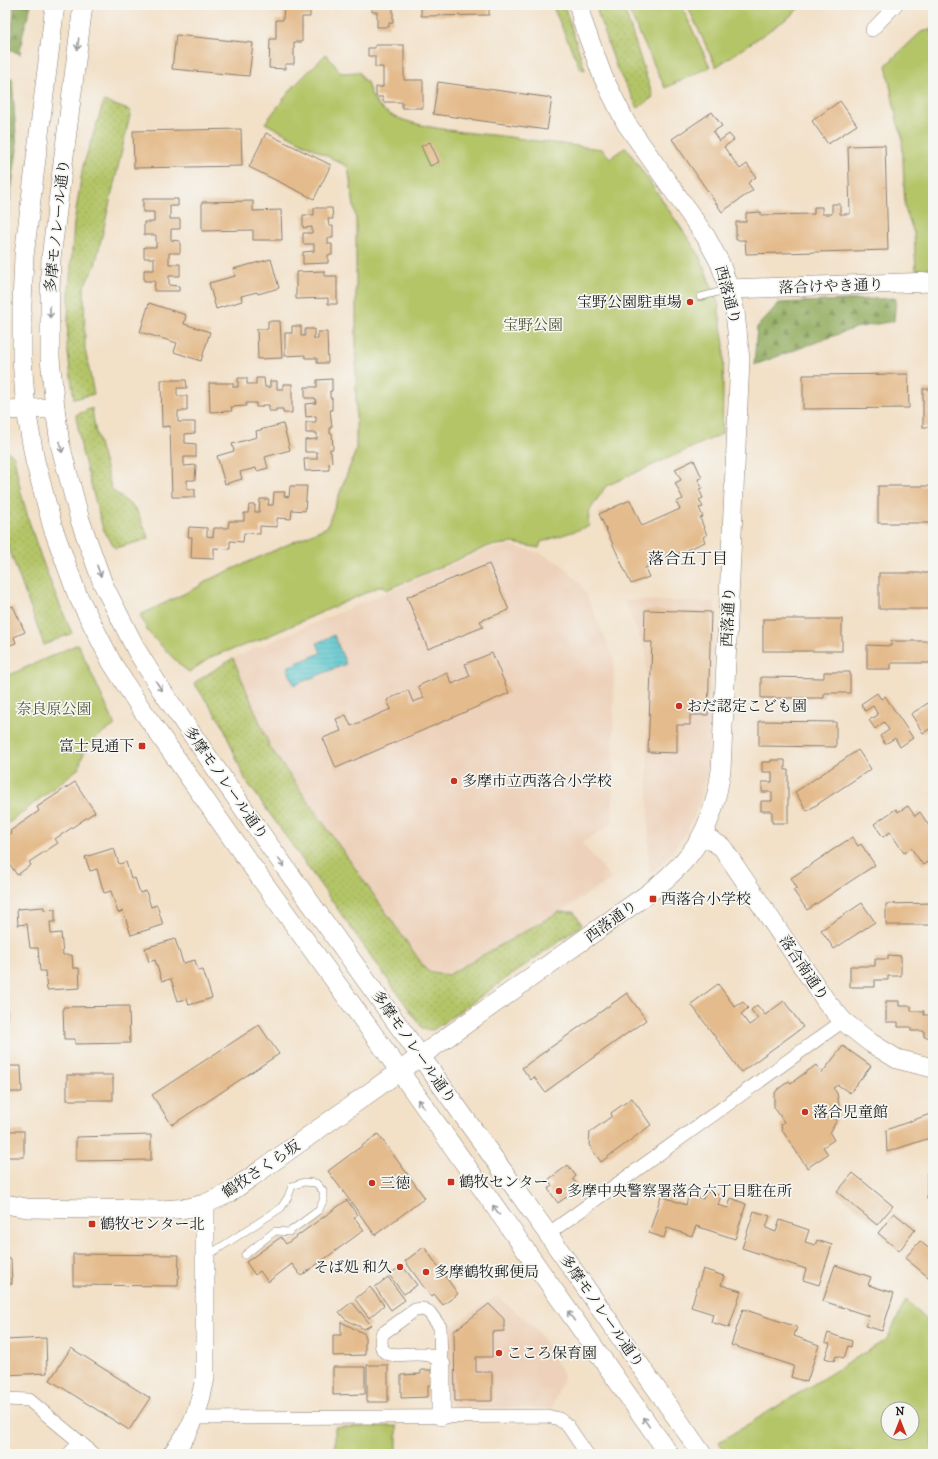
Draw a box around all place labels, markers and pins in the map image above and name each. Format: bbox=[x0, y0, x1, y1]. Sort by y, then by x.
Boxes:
place label: 宝野公園駐車場 bbox=[577, 293, 682, 312]
marker: 宝野公園駐車場 bbox=[685, 297, 695, 307]
place label: おだ認定こども園 bbox=[687, 697, 807, 716]
marker: おだ認定こども園 bbox=[674, 701, 684, 711]
place label: 富士見通下 bbox=[59, 737, 134, 756]
marker: 富士見通下 bbox=[137, 741, 147, 751]
place label: 多摩市立西落合小学校 bbox=[462, 772, 612, 791]
marker: 多摩市立西落合小学校 bbox=[449, 776, 459, 786]
place label: 西落合小学校 bbox=[661, 890, 751, 909]
marker: 西落合小学校 bbox=[648, 894, 658, 904]
place label: 落合児童館 bbox=[813, 1103, 888, 1122]
marker: 落合児童館 bbox=[800, 1107, 810, 1117]
place label: 鶴牧センター bbox=[459, 1173, 548, 1192]
place label: 三徳 bbox=[380, 1174, 410, 1193]
marker: 鶴牧センター bbox=[446, 1177, 456, 1187]
marker: 三徳 bbox=[367, 1178, 377, 1188]
place label: 多摩中央警察署落合六丁目駐在所 bbox=[567, 1182, 792, 1201]
marker: 多摩中央警察署落合六丁目駐在所 bbox=[554, 1186, 564, 1196]
place label: 鶴牧センター北 bbox=[100, 1215, 204, 1234]
marker: 鶴牧センター北 bbox=[87, 1219, 97, 1229]
place label: そば処 和久 bbox=[314, 1258, 392, 1277]
marker: そば処 和久 bbox=[395, 1262, 405, 1272]
place label: 多摩鶴牧郵便局 bbox=[434, 1263, 539, 1282]
marker: 多摩鶴牧郵便局 bbox=[421, 1267, 431, 1277]
place label: こころ保育園 bbox=[507, 1344, 597, 1363]
marker: こころ保育園 bbox=[494, 1348, 504, 1358]

